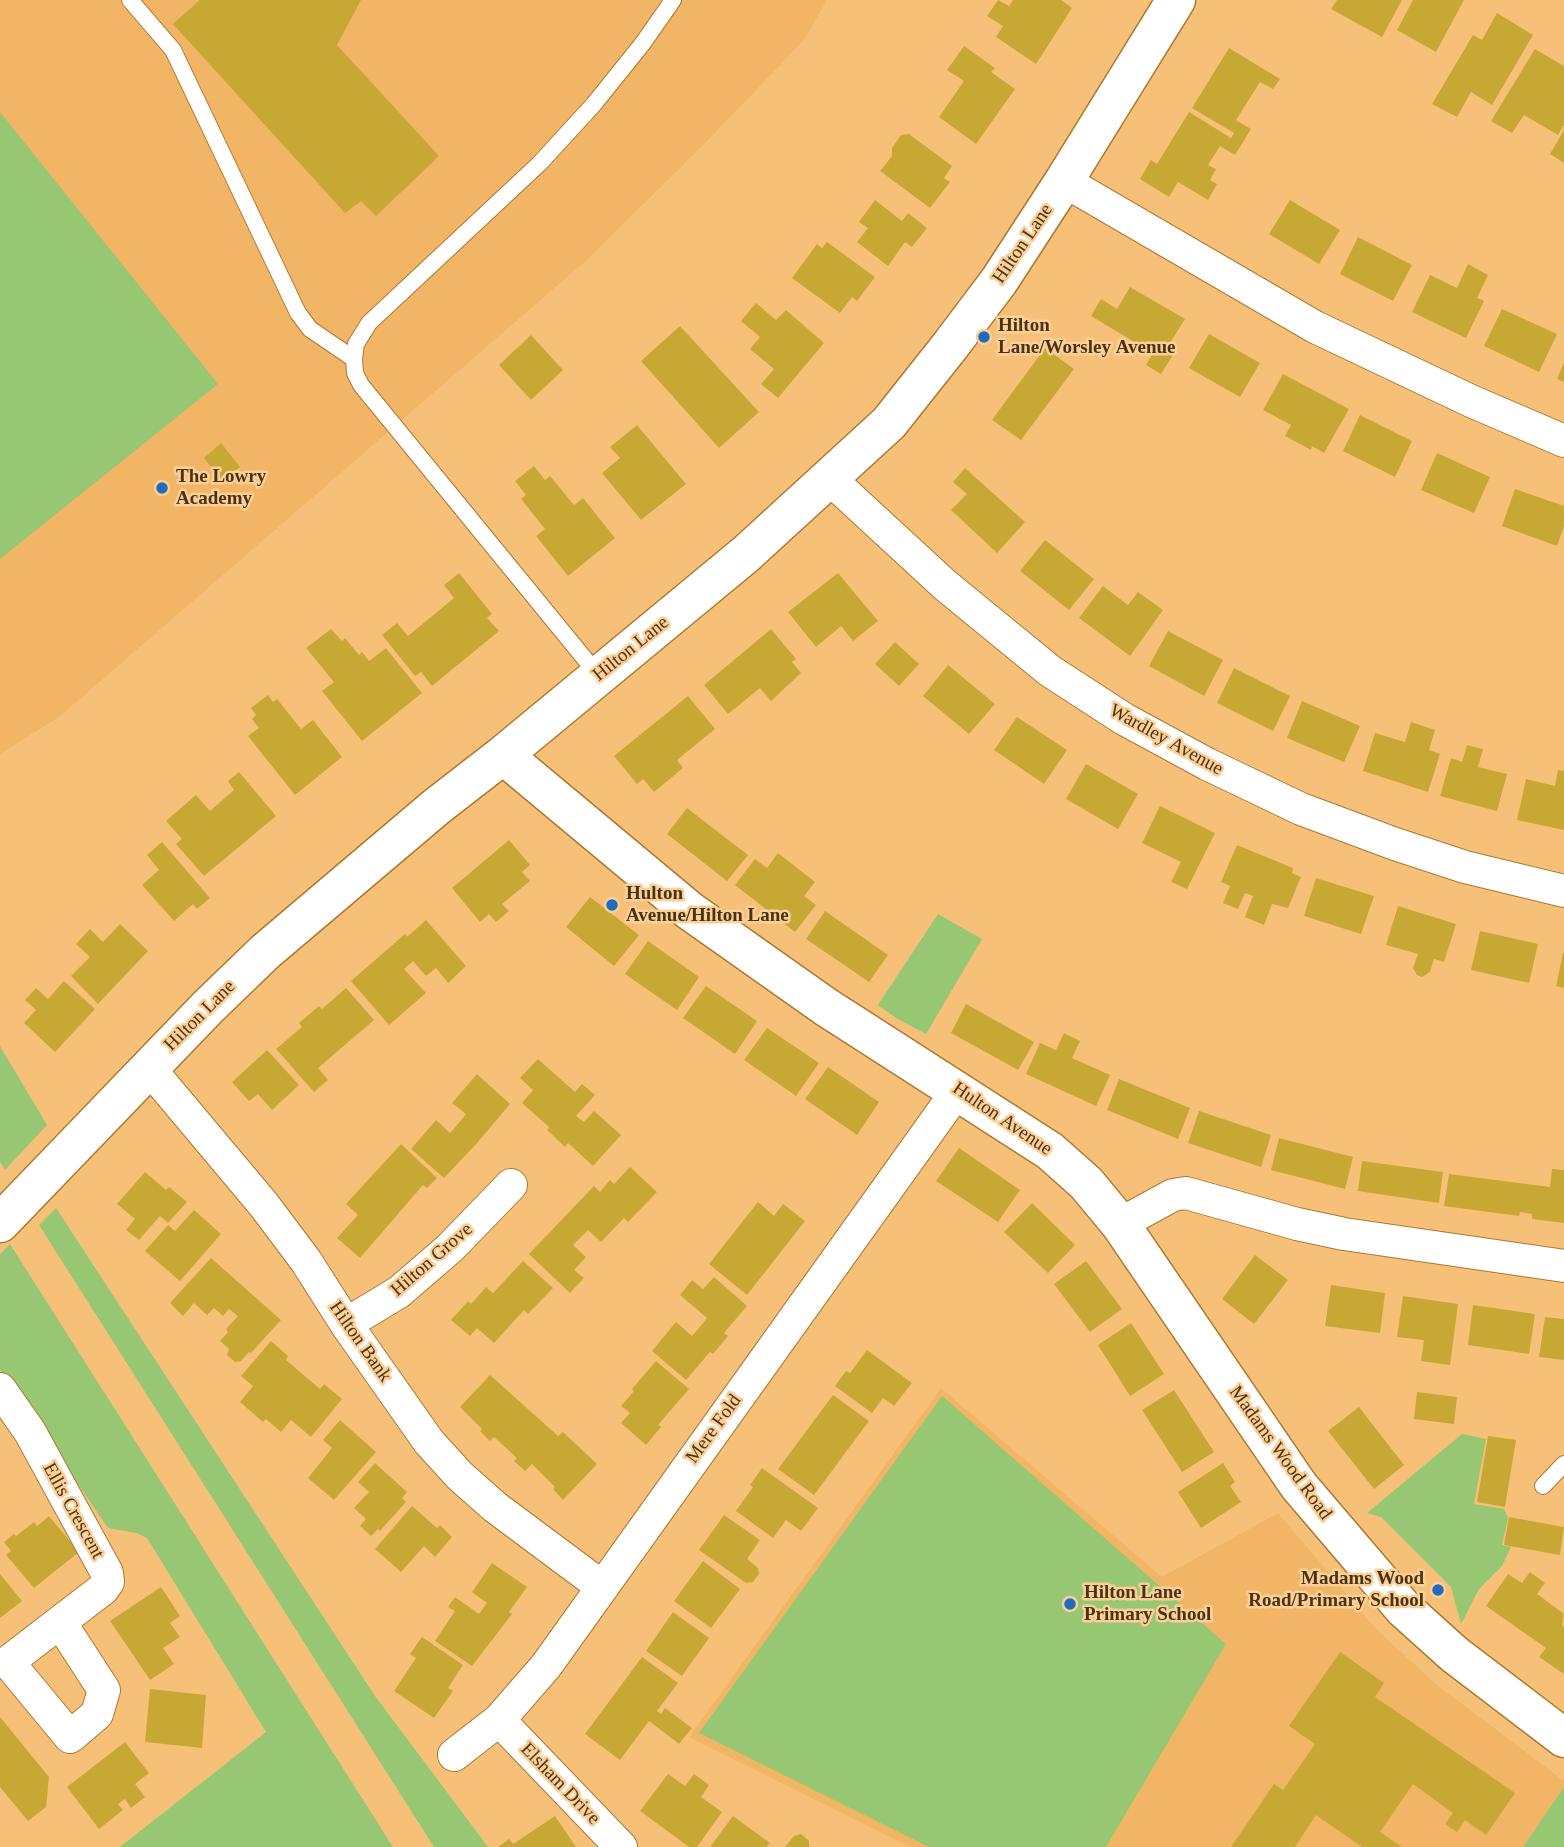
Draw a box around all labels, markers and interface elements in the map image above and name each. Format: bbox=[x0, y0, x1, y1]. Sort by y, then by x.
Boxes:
street label: Hilton Lane bbox=[988, 200, 1058, 288]
place label: Hilton Lane/Worsley Avenue bbox=[998, 315, 1176, 359]
marker: Hilton Lane/Worsley Avenue bbox=[976, 329, 992, 345]
place label: The Lowry Academy bbox=[176, 466, 266, 510]
marker: The Lowry Academy bbox=[154, 480, 170, 496]
street label: Hilton Lane bbox=[588, 611, 674, 687]
street label: Wardley Avenue bbox=[1105, 699, 1227, 781]
place label: Hulton Avenue/Hilton Lane bbox=[626, 883, 789, 927]
marker: Hulton Avenue/Hilton Lane bbox=[604, 897, 620, 913]
street label: Hilton Lane bbox=[160, 976, 240, 1056]
street label: Hulton Avenue bbox=[948, 1077, 1056, 1161]
street label: Hilton Grove bbox=[386, 1218, 478, 1302]
street label: Hilton Bank bbox=[324, 1297, 396, 1387]
street label: Madams Wood Road bbox=[1224, 1382, 1336, 1524]
street label: Mere Fold bbox=[681, 1390, 747, 1468]
street label: Ellis Crescent bbox=[37, 1459, 109, 1563]
place label: Madams Wood Road/Primary School bbox=[1248, 1568, 1424, 1612]
place label: Hilton Lane Primary School bbox=[1084, 1582, 1211, 1626]
marker: Madams Wood Road/Primary School bbox=[1430, 1582, 1446, 1598]
marker: Hilton Lane Primary School bbox=[1062, 1596, 1078, 1612]
street label: Elsham Drive bbox=[515, 1738, 605, 1830]

